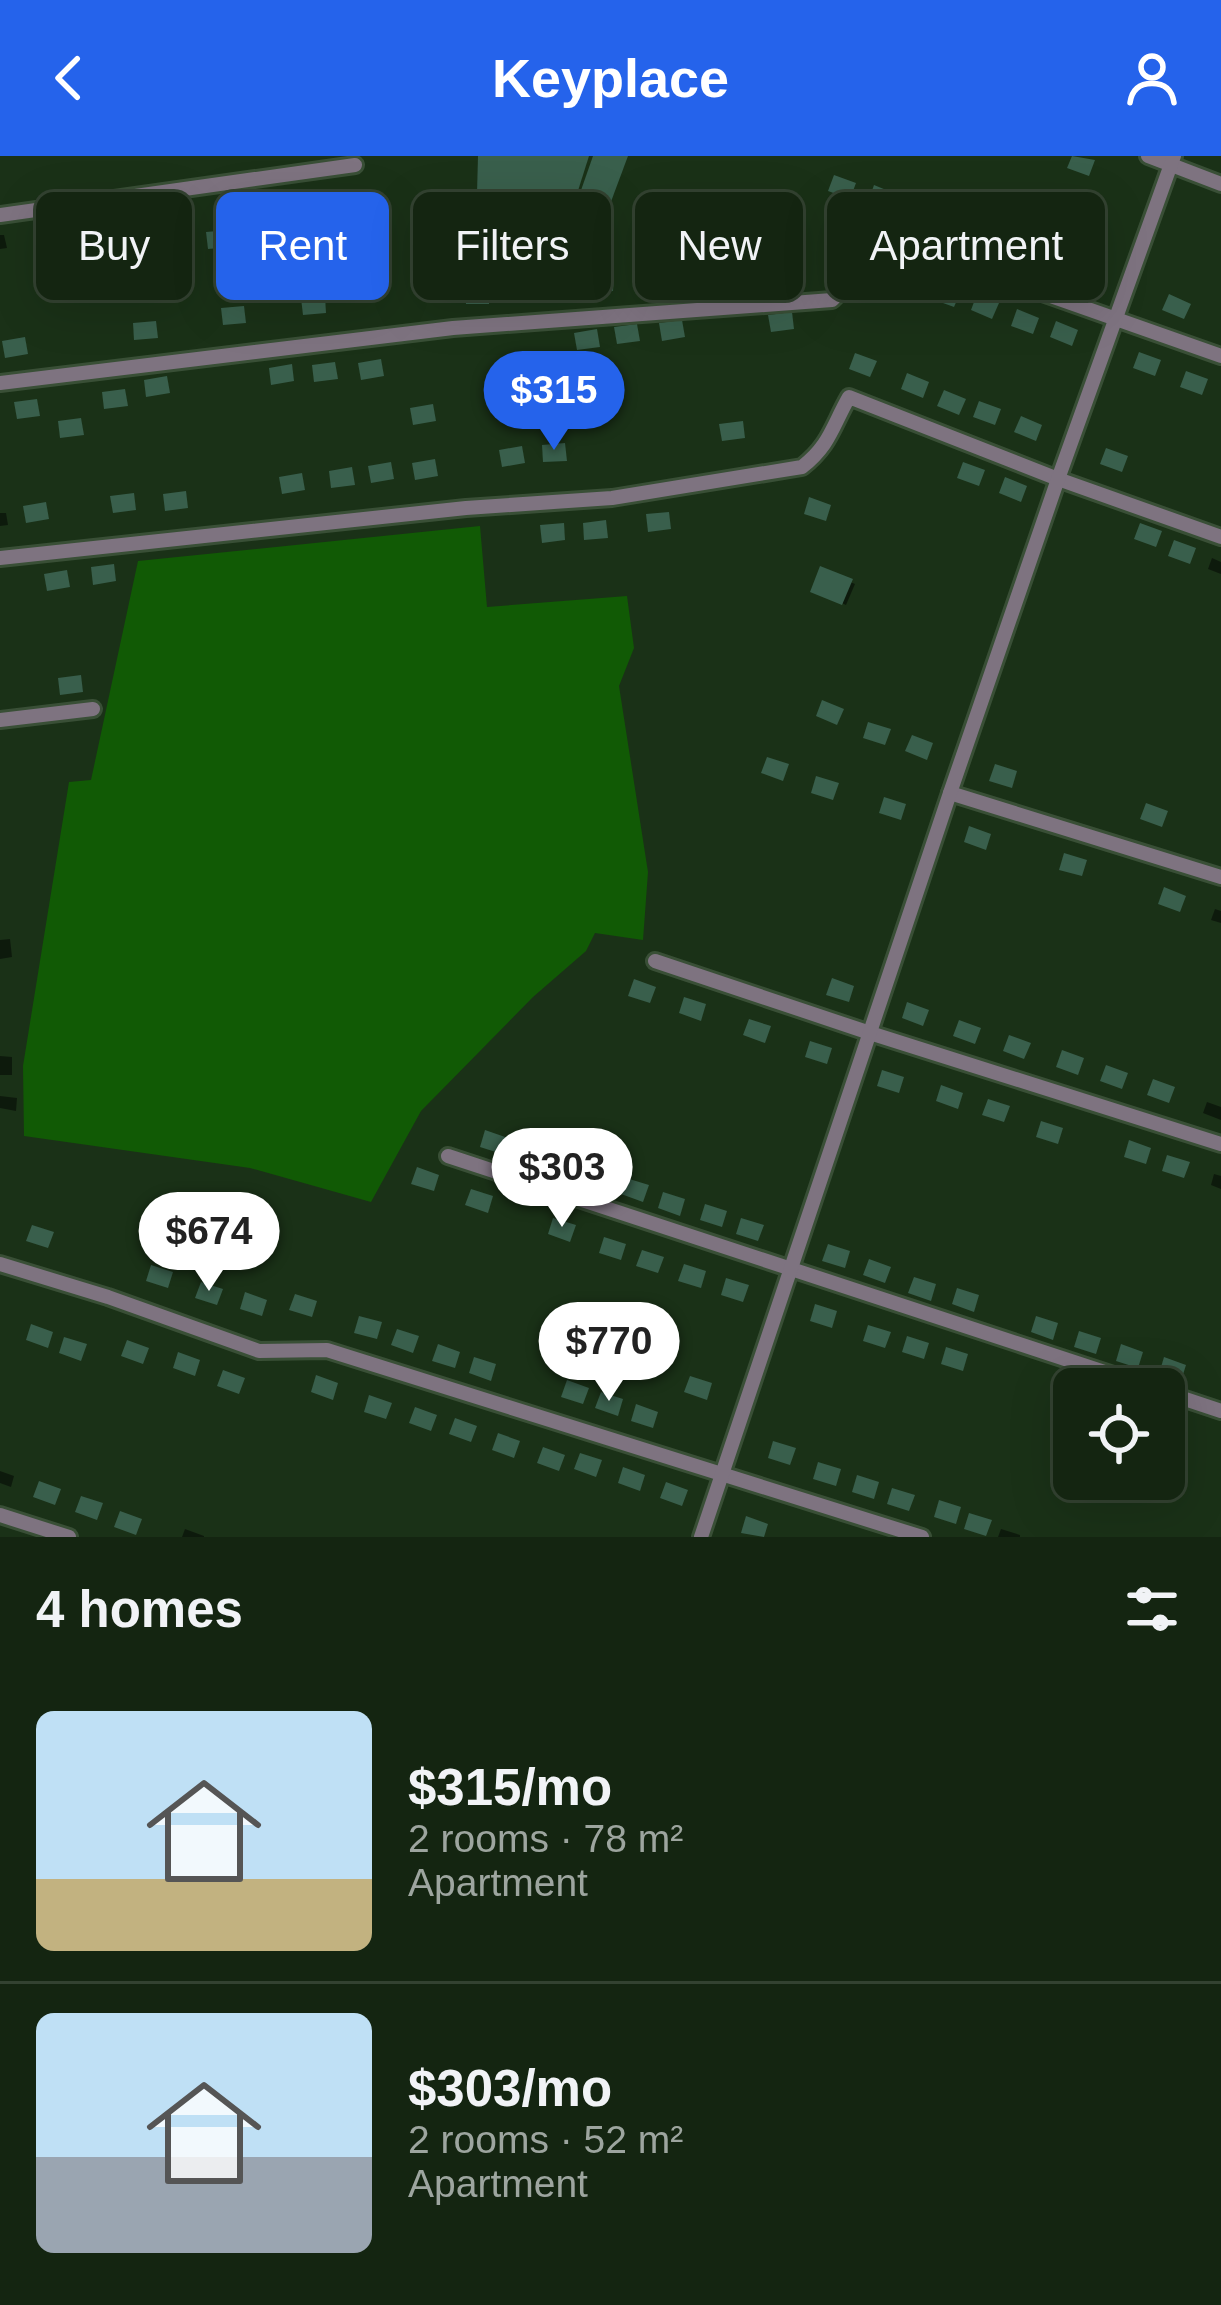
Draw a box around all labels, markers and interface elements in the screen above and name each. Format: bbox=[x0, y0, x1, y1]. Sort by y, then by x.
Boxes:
icon: back bbox=[36, 45, 102, 111]
icon: person bbox=[1119, 45, 1185, 111]
text: Keyplace bbox=[492, 48, 729, 108]
chip: Buy bbox=[36, 192, 192, 300]
chip: Rent bbox=[216, 192, 389, 300]
chip: Filters bbox=[413, 192, 611, 300]
chip: New bbox=[635, 192, 803, 300]
chip: Apartment bbox=[827, 192, 1105, 300]
pin: $315 bbox=[483, 351, 625, 453]
text: $315 bbox=[511, 368, 597, 411]
pin: $303 bbox=[491, 1128, 633, 1230]
text: $303 bbox=[519, 1145, 605, 1188]
pin: $674 bbox=[138, 1192, 280, 1294]
text: $674 bbox=[166, 1209, 252, 1252]
pin: $770 bbox=[538, 1302, 680, 1404]
text: $770 bbox=[566, 1319, 652, 1362]
map controls bbox=[1053, 1368, 1185, 1500]
button: locate bbox=[1053, 1368, 1185, 1500]
icon: filters bbox=[1119, 1576, 1185, 1642]
text: 4 homes bbox=[36, 1581, 243, 1638]
icon: home bbox=[132, 1759, 276, 1903]
text: $315/mo bbox=[408, 1759, 612, 1816]
text: 2 rooms · 78 m² bbox=[408, 1817, 683, 1860]
text: Apartment bbox=[408, 1861, 588, 1904]
text: $303/mo bbox=[408, 2060, 612, 2117]
icon: home bbox=[132, 2061, 276, 2205]
text: 2 rooms · 52 m² bbox=[408, 2118, 683, 2161]
text: Apartment bbox=[408, 2162, 588, 2205]

